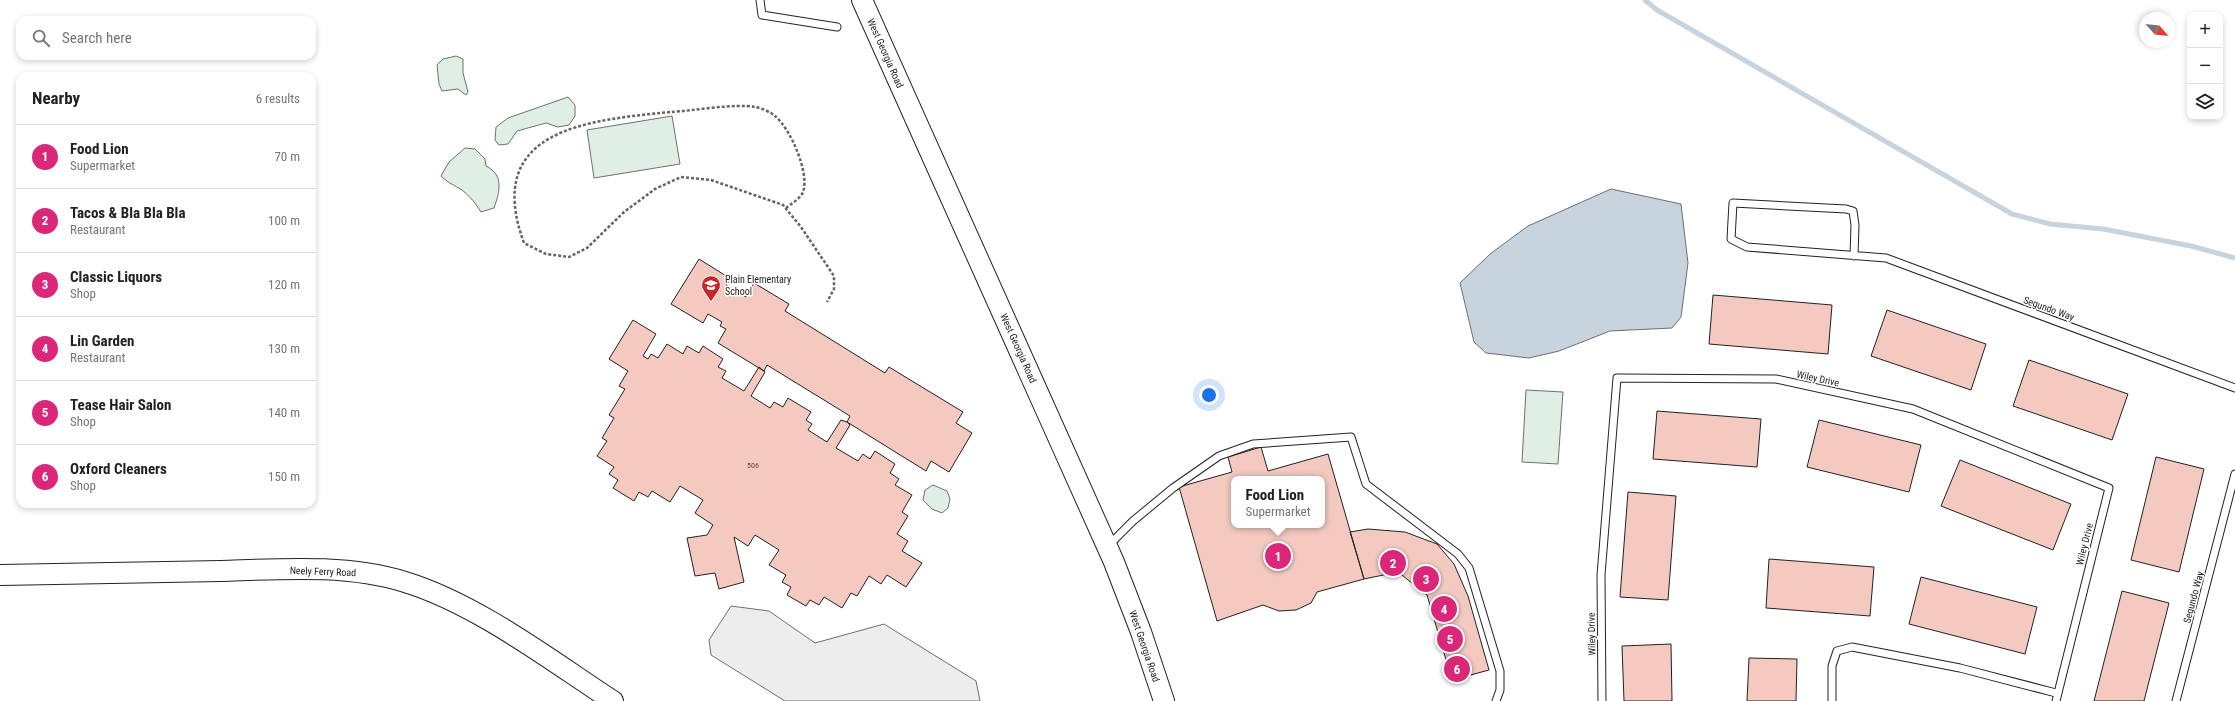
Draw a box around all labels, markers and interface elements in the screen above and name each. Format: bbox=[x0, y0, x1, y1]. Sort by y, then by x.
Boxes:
north arrow bbox=[2139, 12, 2175, 48]
map controls bbox=[2187, 12, 2223, 120]
button: + bbox=[2187, 12, 2223, 48]
search box bbox=[16, 16, 316, 60]
street label: West Georgia Road bbox=[865, 17, 906, 90]
icon: search bbox=[30, 27, 52, 49]
text: Search here bbox=[62, 29, 132, 47]
button: − bbox=[2187, 48, 2223, 84]
button: layers bbox=[2187, 84, 2223, 120]
text: Nearby bbox=[32, 88, 80, 108]
text: 6 results bbox=[256, 91, 300, 106]
text: Food Lion bbox=[70, 140, 129, 158]
text: 1 bbox=[42, 149, 48, 164]
text: 70 m bbox=[274, 149, 300, 164]
text: Supermarket bbox=[70, 158, 135, 173]
text: Tacos & Bla Bla Bla bbox=[70, 204, 185, 222]
text: 2 bbox=[42, 213, 48, 228]
text: 100 m bbox=[268, 213, 300, 228]
text: Restaurant bbox=[70, 222, 125, 237]
text: Classic Liquors bbox=[70, 268, 162, 286]
school or university icon: Plain Elementary School bbox=[700, 274, 722, 302]
place label: Plain Elementary School bbox=[725, 274, 791, 297]
text: 3 bbox=[42, 277, 48, 292]
text: 120 m bbox=[268, 277, 300, 292]
text: Shop bbox=[70, 286, 96, 301]
street label: Segundo Way bbox=[2022, 294, 2076, 323]
street label: West Georgia Road bbox=[998, 312, 1039, 385]
text: Lin Garden bbox=[70, 332, 134, 350]
text: 4 bbox=[42, 341, 48, 356]
text: 130 m bbox=[268, 341, 300, 356]
text: Restaurant bbox=[70, 350, 125, 365]
street label: Wiley Drive bbox=[1796, 369, 1840, 388]
your location bbox=[1199, 385, 1219, 405]
text: Tease Hair Salon bbox=[70, 396, 171, 414]
text: 5 bbox=[42, 405, 48, 420]
text: 140 m bbox=[268, 405, 300, 420]
text: Shop bbox=[70, 414, 96, 429]
text: Oxford Cleaners bbox=[70, 460, 167, 478]
house number: 506 bbox=[747, 461, 759, 470]
text: 6 bbox=[42, 469, 48, 484]
text: 150 m bbox=[268, 469, 300, 484]
popup bbox=[1231, 476, 1325, 528]
text: Shop bbox=[70, 478, 96, 493]
text: Food Lion bbox=[1245, 486, 1304, 504]
text: Supermarket bbox=[1245, 504, 1311, 519]
street label: Wiley Drive bbox=[2074, 522, 2095, 566]
pin: 1 bbox=[1265, 541, 1291, 571]
pin: 2 bbox=[1380, 548, 1406, 578]
pin: 3 bbox=[1413, 564, 1439, 594]
street label: Neely Ferry Road bbox=[290, 565, 356, 578]
street label: Segundo Way bbox=[2181, 570, 2206, 624]
pin: 4 bbox=[1431, 594, 1457, 624]
street label: West Georgia Road bbox=[1127, 609, 1162, 683]
street label: Wiley Drive bbox=[1586, 612, 1597, 656]
pin: 5 bbox=[1437, 624, 1463, 654]
pin: 6 bbox=[1444, 654, 1470, 684]

